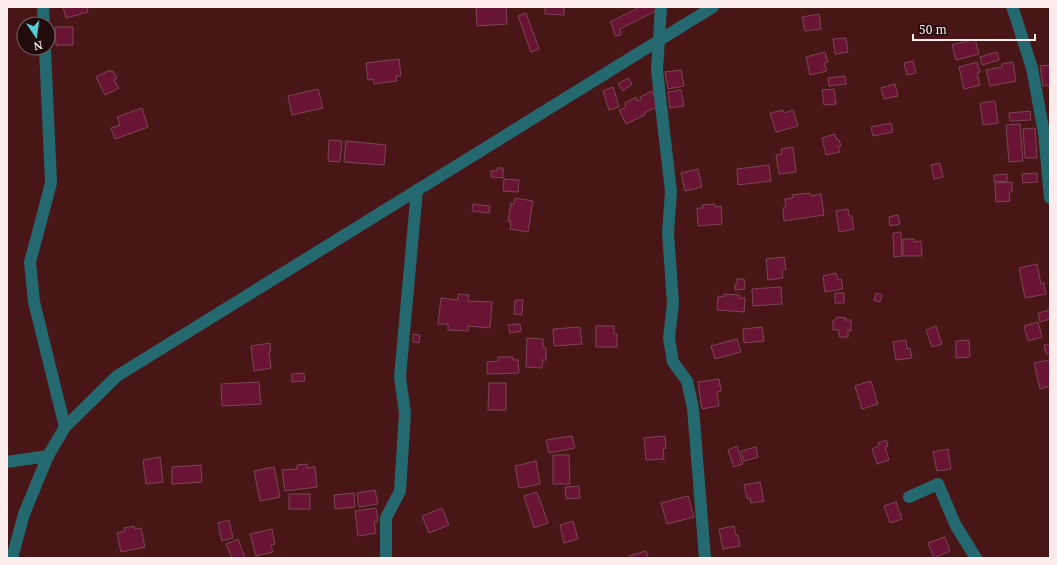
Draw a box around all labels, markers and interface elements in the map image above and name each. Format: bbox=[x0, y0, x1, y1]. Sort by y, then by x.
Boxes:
north arrow bbox=[16, 16, 56, 56]
scale bar bbox=[913, 16, 1035, 42]
text: 50 m bbox=[919, 21, 947, 38]
text: N bbox=[32, 38, 44, 55]

